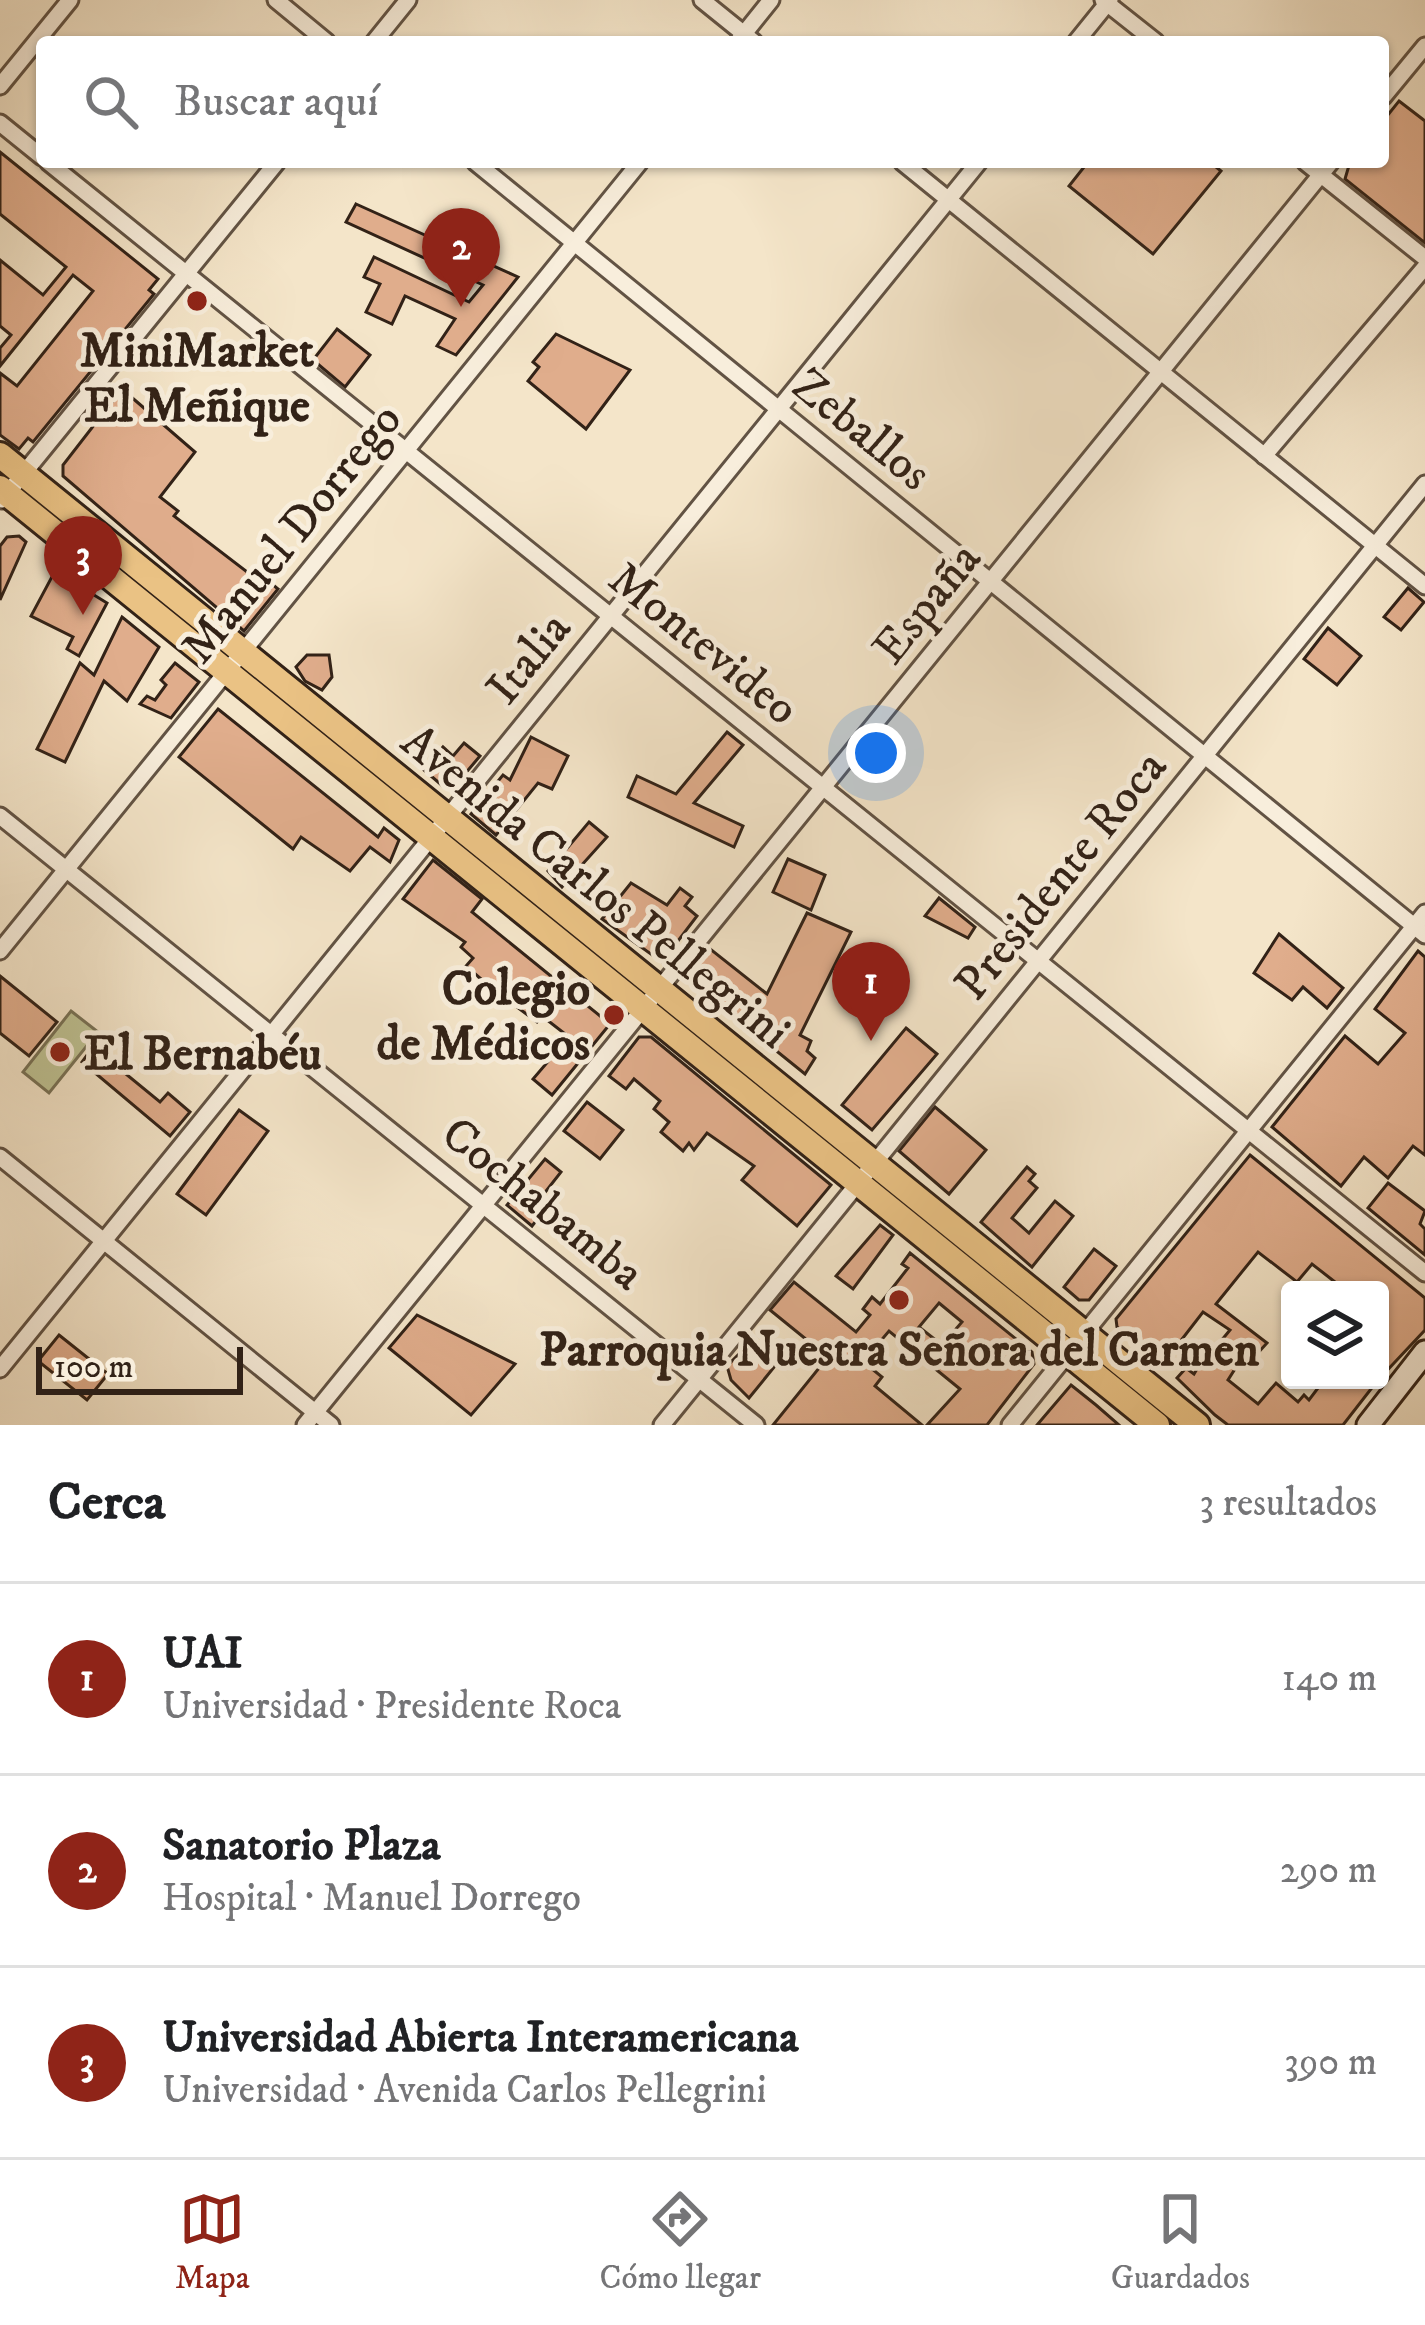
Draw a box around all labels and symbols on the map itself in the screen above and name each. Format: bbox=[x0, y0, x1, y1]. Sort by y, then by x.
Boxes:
pin: 2 bbox=[422, 208, 500, 307]
marker: MiniMarket El Meñique bbox=[184, 288, 210, 314]
place label: MiniMarket El Meñique bbox=[80, 322, 315, 437]
street label: Zeballos bbox=[779, 356, 943, 505]
street label: Manuel Dorrego bbox=[169, 391, 416, 676]
pin: 3 bbox=[44, 516, 122, 615]
street label: España bbox=[860, 530, 995, 677]
street label: Montevideo bbox=[596, 550, 810, 739]
street label: Italia bbox=[474, 600, 585, 717]
street label: Avenida Carlos Pellegrini bbox=[389, 712, 802, 1063]
your location bbox=[846, 723, 906, 783]
street label: Presidente Roca bbox=[942, 738, 1181, 1013]
pin: 1 bbox=[832, 942, 910, 1041]
place label: Colegio de Médicos bbox=[376, 960, 590, 1075]
marker: Colegio de Médicos bbox=[601, 1002, 627, 1028]
place label: El Bernabéu bbox=[84, 1025, 322, 1085]
marker: El Bernabéu bbox=[47, 1039, 73, 1065]
street label: Cochabamba bbox=[429, 1105, 656, 1305]
marker: Parroquia Nuestra Señora del Carmen bbox=[886, 1287, 912, 1313]
place label: Parroquia Nuestra Señora del Carmen bbox=[539, 1321, 1260, 1381]
scale bar bbox=[36, 1341, 243, 1394]

